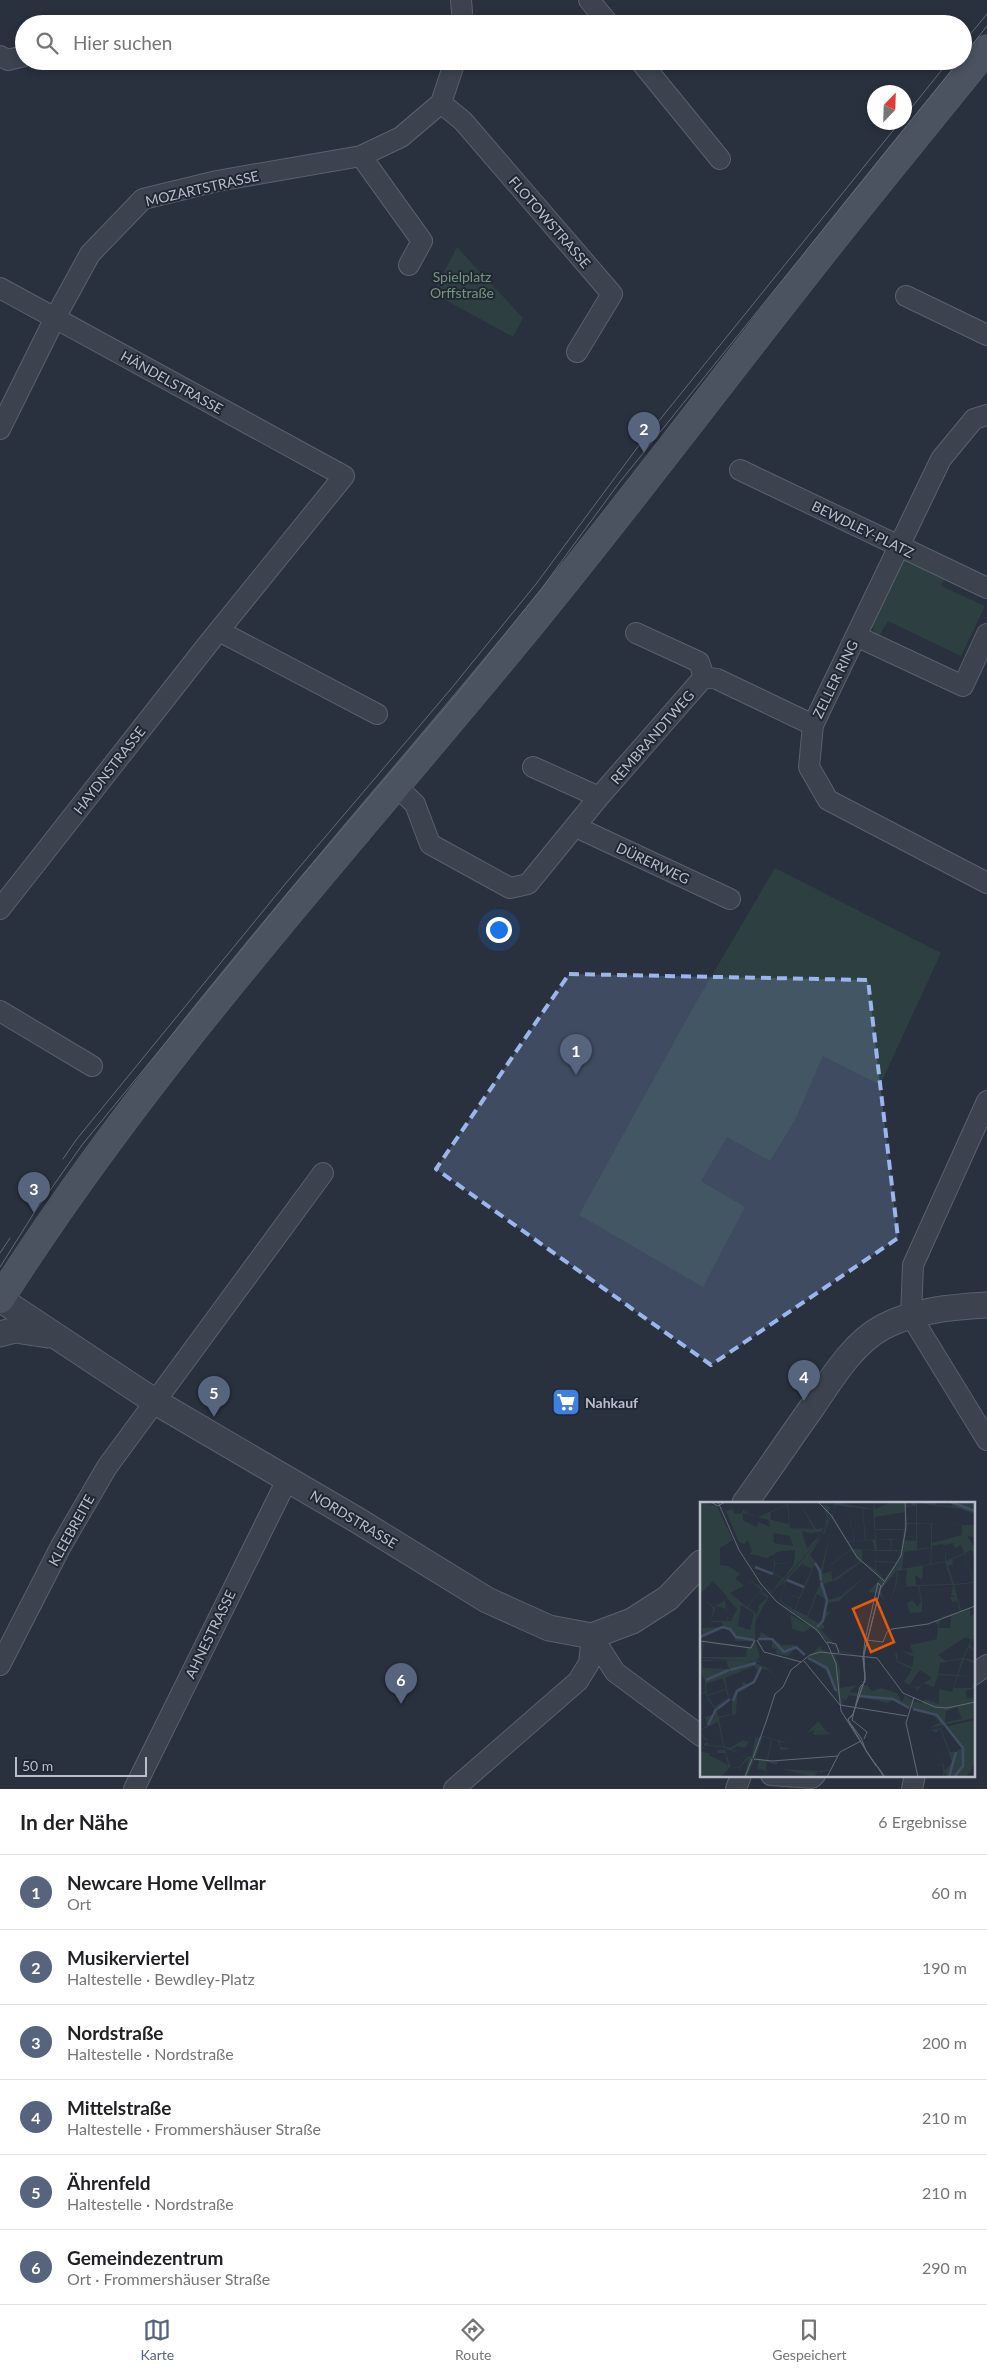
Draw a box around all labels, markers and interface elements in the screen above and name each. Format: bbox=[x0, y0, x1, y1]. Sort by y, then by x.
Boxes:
search box bbox=[15, 15, 972, 70]
icon: search bbox=[33, 29, 61, 57]
text: Hier suchen bbox=[73, 31, 172, 54]
north arrow bbox=[867, 85, 912, 130]
street label: MOZARTSTRASSE bbox=[144, 167, 260, 209]
street label: FLOTOWSTRASSE bbox=[506, 173, 594, 271]
park label: Spielplatz Orffstraße bbox=[430, 268, 494, 301]
street label: HÄNDELSTRASSE bbox=[118, 347, 226, 417]
pin: 2 bbox=[628, 412, 660, 453]
street label: BEWDLEY-PLATZ bbox=[809, 497, 917, 561]
street label: ZELLER RING bbox=[809, 637, 861, 721]
street label: REMBRANDTWEG bbox=[607, 687, 697, 787]
street label: HAYDNSTRASSE bbox=[69, 723, 149, 817]
street label: DÜRERWEG bbox=[614, 839, 692, 887]
your location bbox=[486, 917, 512, 943]
pin: 1 bbox=[560, 1034, 592, 1075]
pin: 3 bbox=[18, 1172, 50, 1213]
pin: 4 bbox=[788, 1360, 820, 1401]
pin: 5 bbox=[198, 1376, 230, 1417]
supermarket icon: Nahkauf bbox=[551, 1387, 581, 1417]
place label: Nahkauf bbox=[585, 1394, 638, 1411]
street label: NORDSTRASSE bbox=[307, 1486, 401, 1552]
street label: KLEEBREITE bbox=[44, 1491, 98, 1569]
inset map bbox=[700, 1502, 974, 1776]
street label: AHNESTRASSE bbox=[181, 1587, 239, 1681]
pin: 6 bbox=[385, 1663, 417, 1704]
scale bar bbox=[15, 1754, 148, 1777]
text: 50 m bbox=[22, 1757, 53, 1774]
text: In der Nähe bbox=[20, 1809, 128, 1834]
text: 6 Ergebnisse bbox=[878, 1812, 967, 1831]
text: Newcare Home Vellmar bbox=[67, 1871, 266, 1894]
text: 1 bbox=[31, 1883, 41, 1902]
text: 60 m bbox=[931, 1883, 967, 1902]
text: Ort bbox=[67, 1894, 91, 1913]
text: Musikerviertel bbox=[67, 1946, 190, 1969]
text: 2 bbox=[31, 1958, 41, 1977]
text: 190 m bbox=[922, 1958, 967, 1977]
text: Haltestelle · Bewdley-Platz bbox=[67, 1969, 255, 1988]
text: Nordstraße bbox=[67, 2021, 164, 2044]
text: 3 bbox=[31, 2033, 41, 2052]
text: 200 m bbox=[922, 2033, 967, 2052]
text: Haltestelle · Nordstraße bbox=[67, 2044, 234, 2063]
text: Mittelstraße bbox=[67, 2096, 171, 2119]
text: 4 bbox=[31, 2108, 41, 2127]
text: 210 m bbox=[922, 2108, 967, 2127]
text: Haltestelle · Frommershäuser Straße bbox=[67, 2119, 321, 2138]
text: Ährenfeld bbox=[67, 2171, 151, 2194]
text: 5 bbox=[31, 2183, 41, 2202]
text: 210 m bbox=[922, 2183, 967, 2202]
text: Haltestelle · Nordstraße bbox=[67, 2194, 234, 2213]
text: Gemeindezentrum bbox=[67, 2246, 223, 2269]
text: 6 bbox=[31, 2258, 41, 2277]
text: 290 m bbox=[922, 2258, 967, 2277]
text: Ort · Frommershäuser Straße bbox=[67, 2269, 270, 2288]
tab: Karte bbox=[140, 2316, 174, 2363]
tab: Route bbox=[455, 2316, 491, 2363]
tab: Gespeichert bbox=[772, 2316, 847, 2363]

